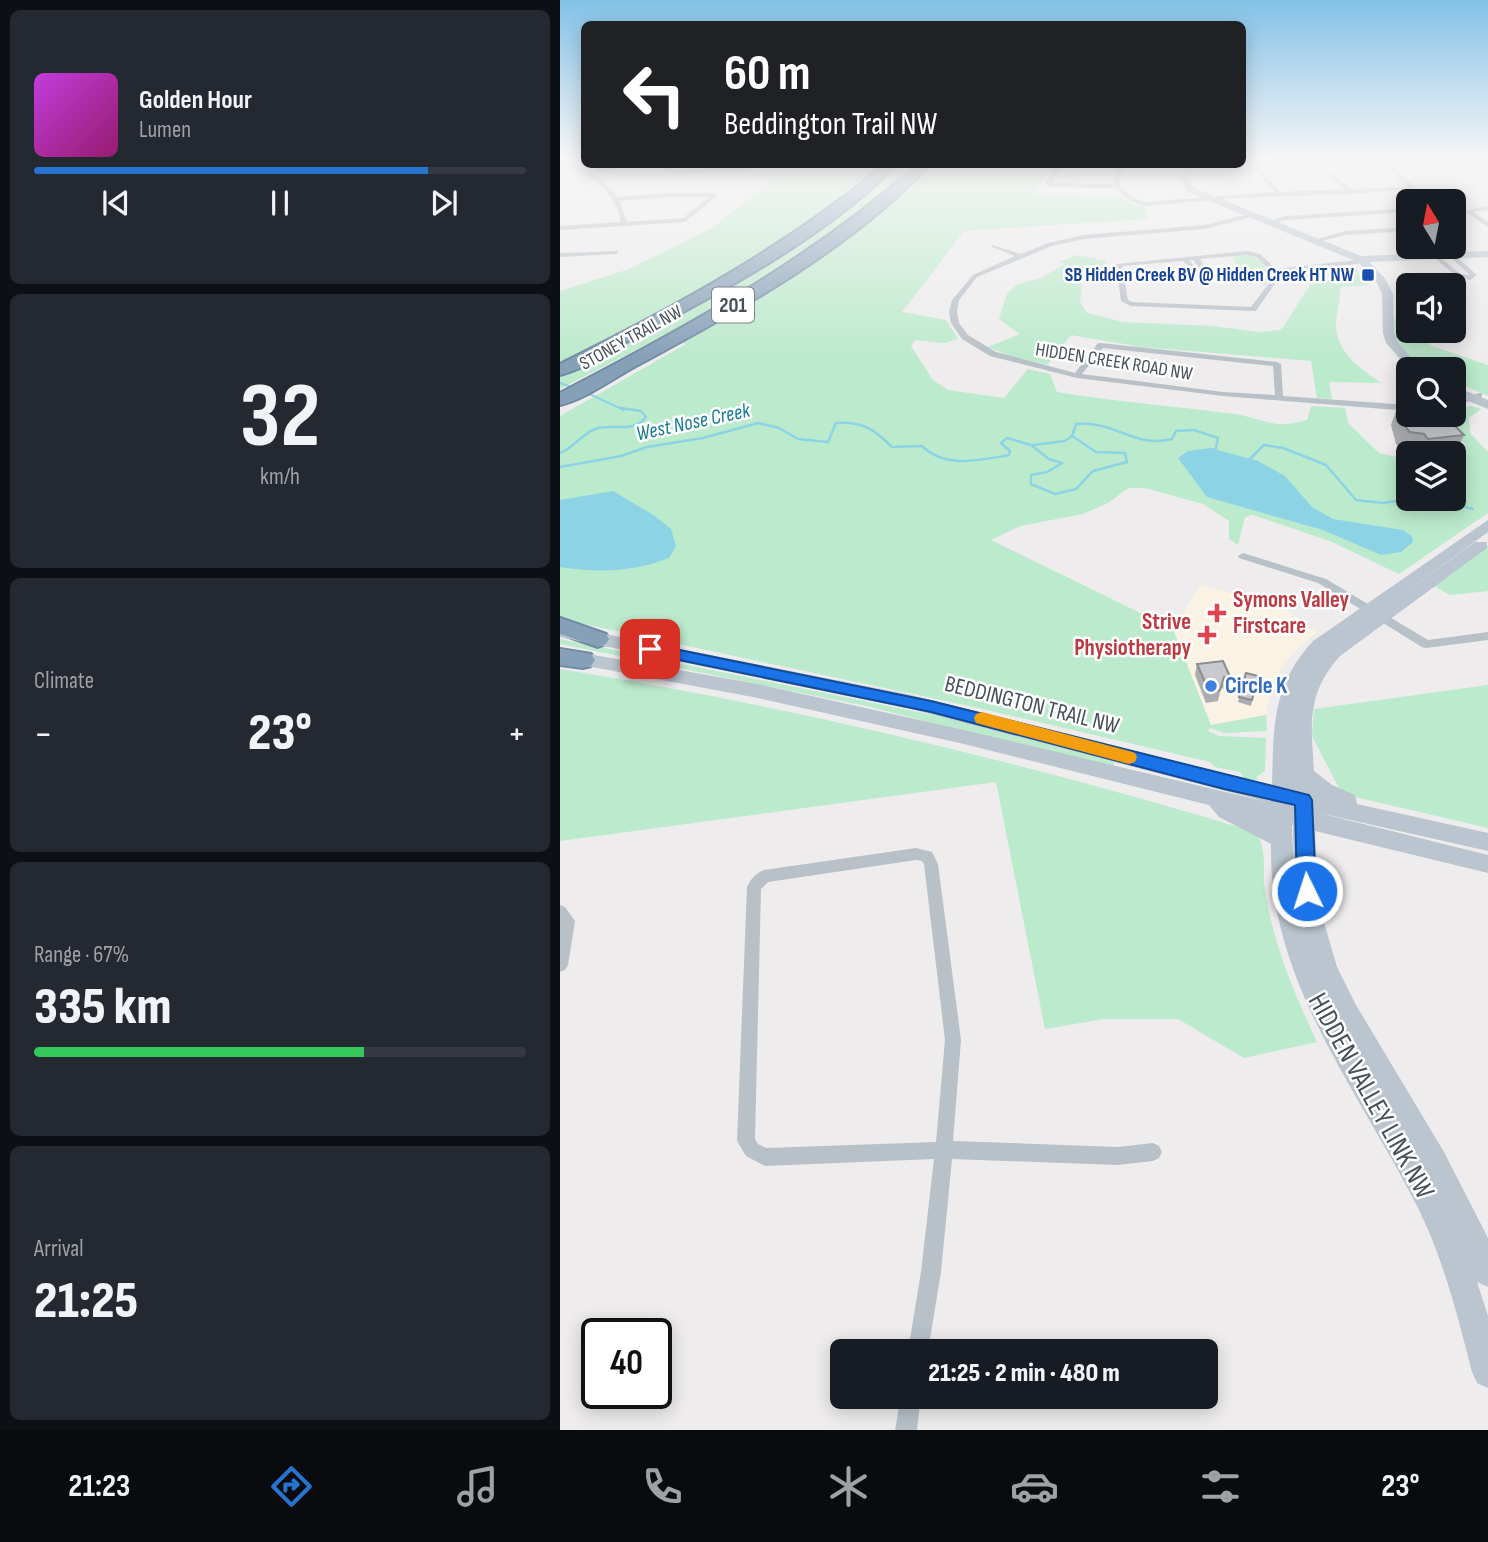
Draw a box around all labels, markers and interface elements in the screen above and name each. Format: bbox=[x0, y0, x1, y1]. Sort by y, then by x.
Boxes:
text: 60 m bbox=[724, 45, 811, 104]
icon: left bbox=[609, 49, 700, 140]
text: Golden Hour bbox=[139, 85, 252, 116]
text: Beddington Trail NW bbox=[724, 105, 937, 144]
text: Lumen bbox=[139, 116, 191, 144]
icon: previous bbox=[97, 184, 135, 222]
icon: pause bbox=[261, 184, 299, 222]
icon: next bbox=[425, 184, 463, 222]
north arrow bbox=[1396, 189, 1466, 259]
map controls bbox=[1396, 189, 1466, 511]
place label: SB Hidden Creek BV @ Hidden Creek HT NW bbox=[1065, 264, 1355, 287]
marker: SB Hidden Creek BV @ Hidden Creek HT NW bbox=[1360, 267, 1376, 283]
button: sound bbox=[1396, 273, 1466, 343]
road number: 201 bbox=[712, 288, 754, 322]
street label: STONEY TRAIL NW bbox=[576, 300, 687, 376]
street label: HIDDEN CREEK ROAD NW bbox=[1034, 338, 1195, 386]
button: search bbox=[1396, 357, 1466, 427]
text: 32 bbox=[240, 363, 320, 472]
water label: West Nose Creek bbox=[634, 397, 753, 446]
button: layers bbox=[1396, 441, 1466, 511]
text: km/h bbox=[260, 463, 300, 491]
place label: Symons Valley Firstcare bbox=[1233, 586, 1350, 640]
marker: Symons Valley Firstcare bbox=[1207, 603, 1227, 623]
place label: Strive Physiotherapy bbox=[1074, 608, 1191, 662]
pin bbox=[620, 619, 680, 679]
marker: Strive Physiotherapy bbox=[1197, 625, 1217, 645]
icon: arrive bbox=[631, 630, 669, 668]
text: Climate bbox=[34, 667, 94, 695]
street label: BEDDINGTON TRAIL NW bbox=[942, 670, 1122, 740]
place label: Circle K bbox=[1225, 672, 1288, 700]
marker: Circle K bbox=[1203, 678, 1219, 694]
text: 23° bbox=[248, 702, 312, 765]
text: − bbox=[34, 712, 53, 757]
text: + bbox=[507, 712, 526, 757]
position arrow bbox=[1270, 854, 1344, 928]
text: Range · 67% bbox=[34, 941, 129, 969]
text: 335 km bbox=[34, 976, 172, 1039]
street label: HIDDEN VALLEY LINK NW bbox=[1301, 987, 1441, 1205]
text: Arrival bbox=[34, 1235, 83, 1263]
text: 21:25 bbox=[34, 1270, 138, 1333]
speed limit sign: 40 bbox=[581, 1318, 672, 1409]
text: 21:25 · 2 min · 480 m bbox=[928, 1358, 1120, 1389]
icon: directions bbox=[267, 1462, 316, 1511]
icon: music bbox=[453, 1462, 502, 1511]
icon: phone bbox=[638, 1462, 687, 1511]
icon: climate bbox=[824, 1462, 873, 1511]
icon: car bbox=[1010, 1462, 1059, 1511]
icon: filters bbox=[1196, 1462, 1245, 1511]
text: 21:23 bbox=[68, 1467, 130, 1506]
text: 23° bbox=[1381, 1467, 1420, 1506]

